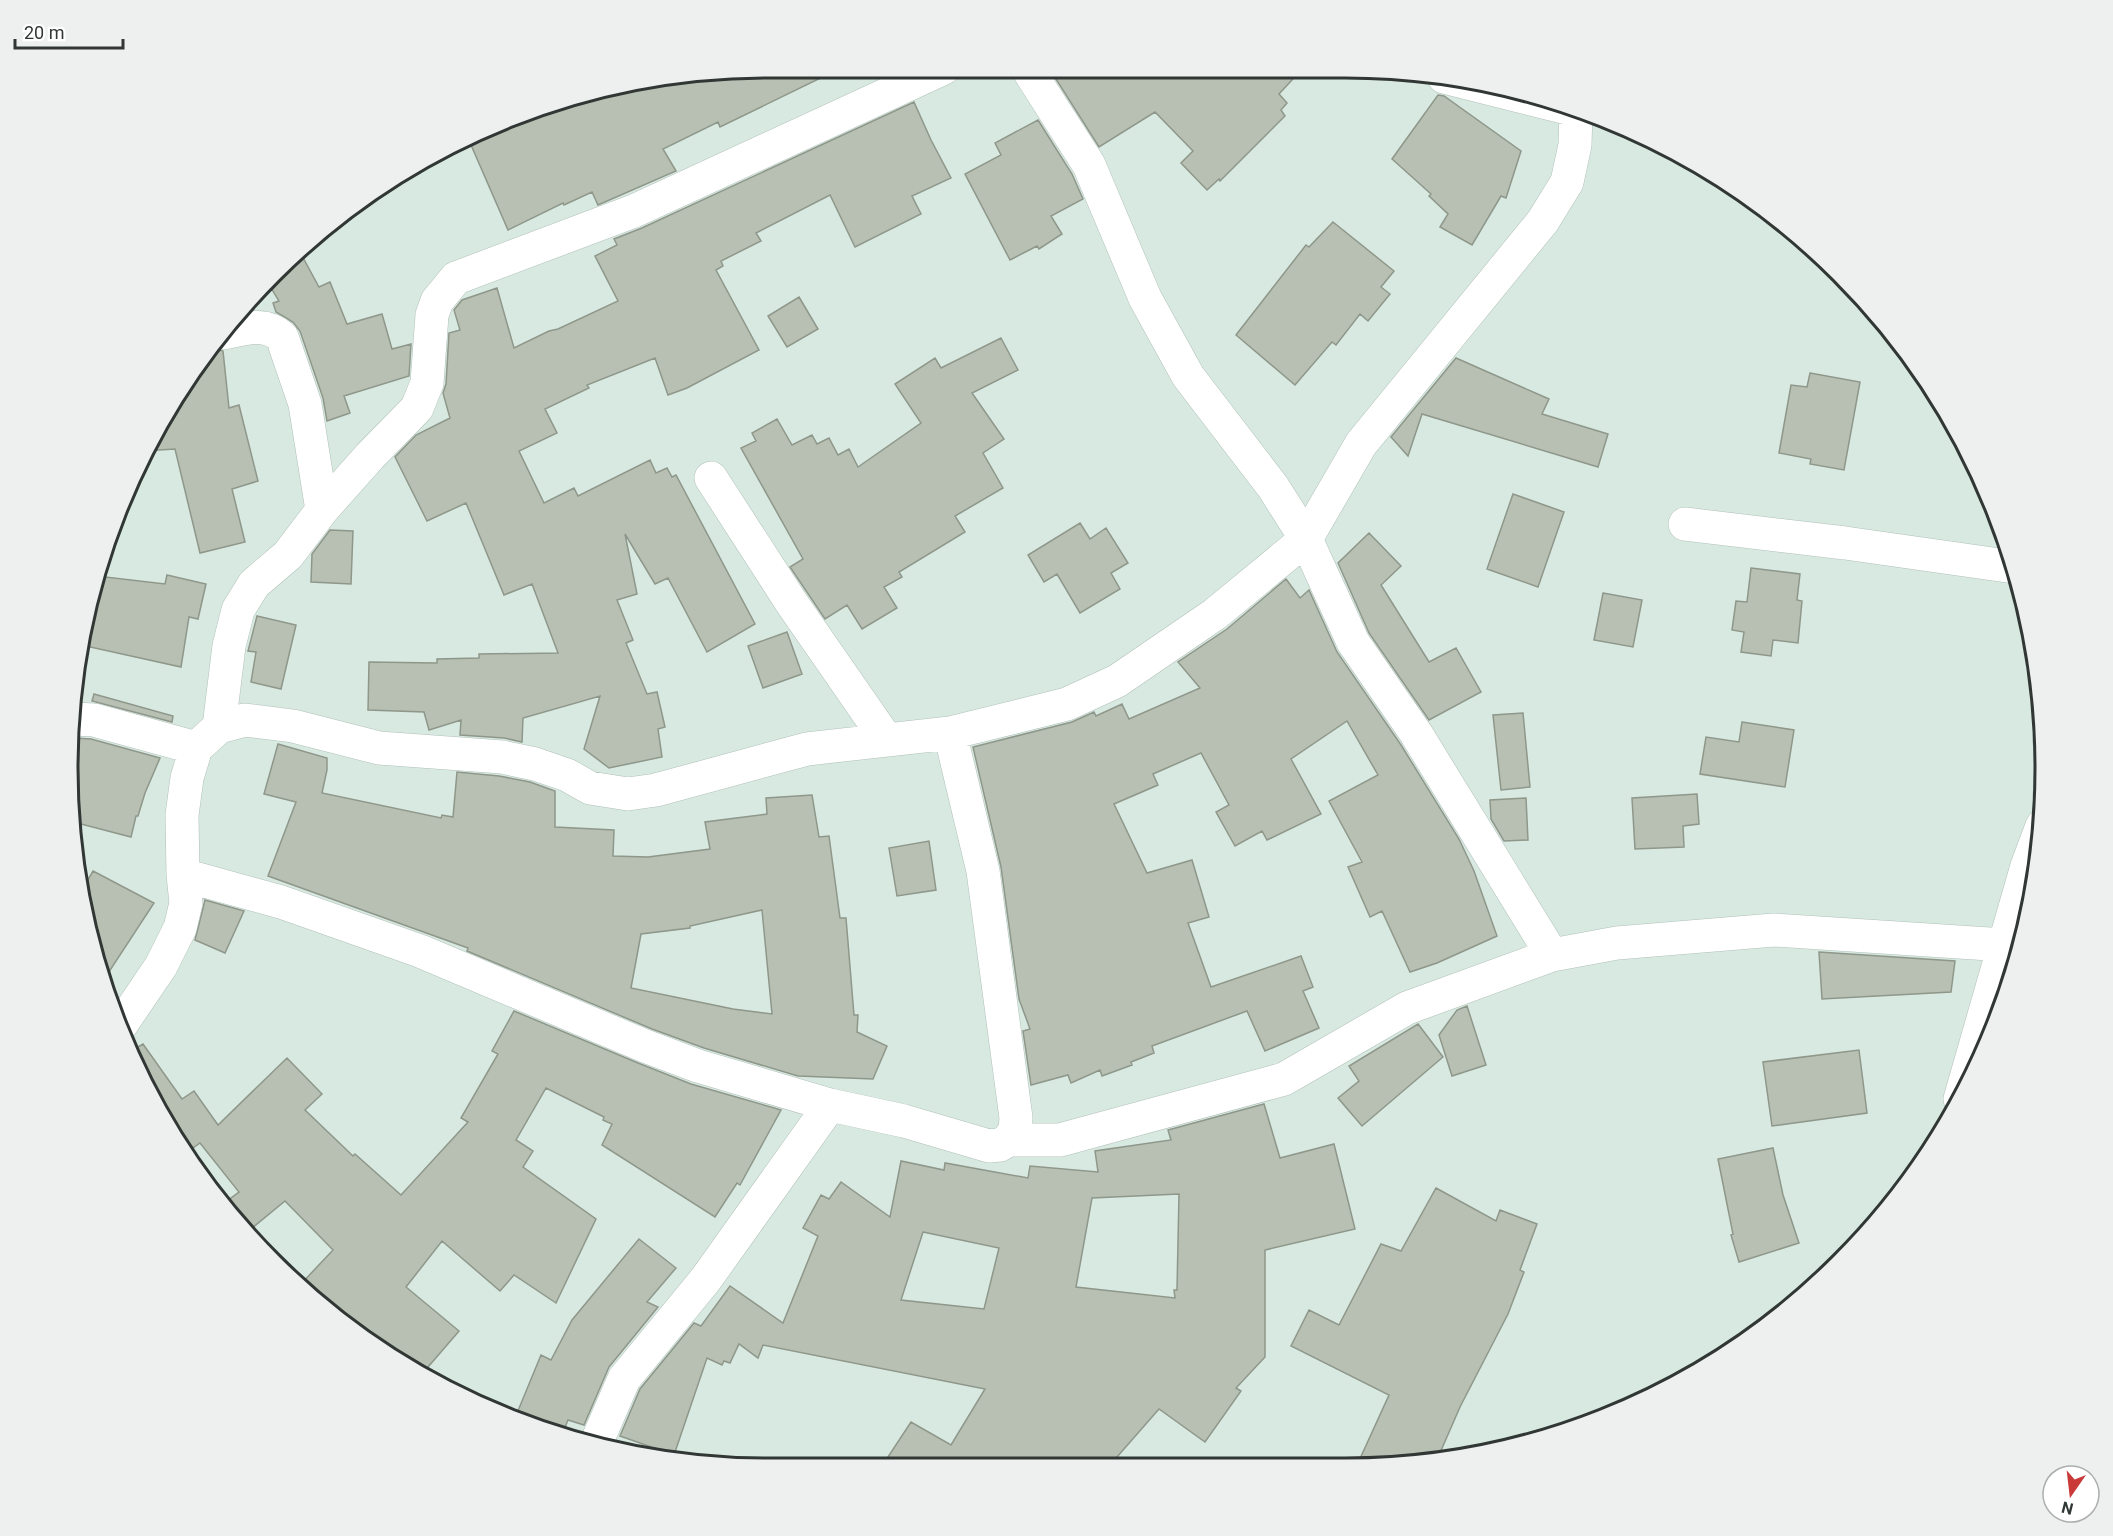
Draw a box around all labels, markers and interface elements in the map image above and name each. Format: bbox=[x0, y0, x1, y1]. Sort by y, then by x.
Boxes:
scale bar bbox=[15, 12, 123, 50]
text: 20 m bbox=[24, 22, 64, 43]
north arrow bbox=[2041, 1464, 2101, 1524]
text: N bbox=[2060, 1497, 2075, 1519]

